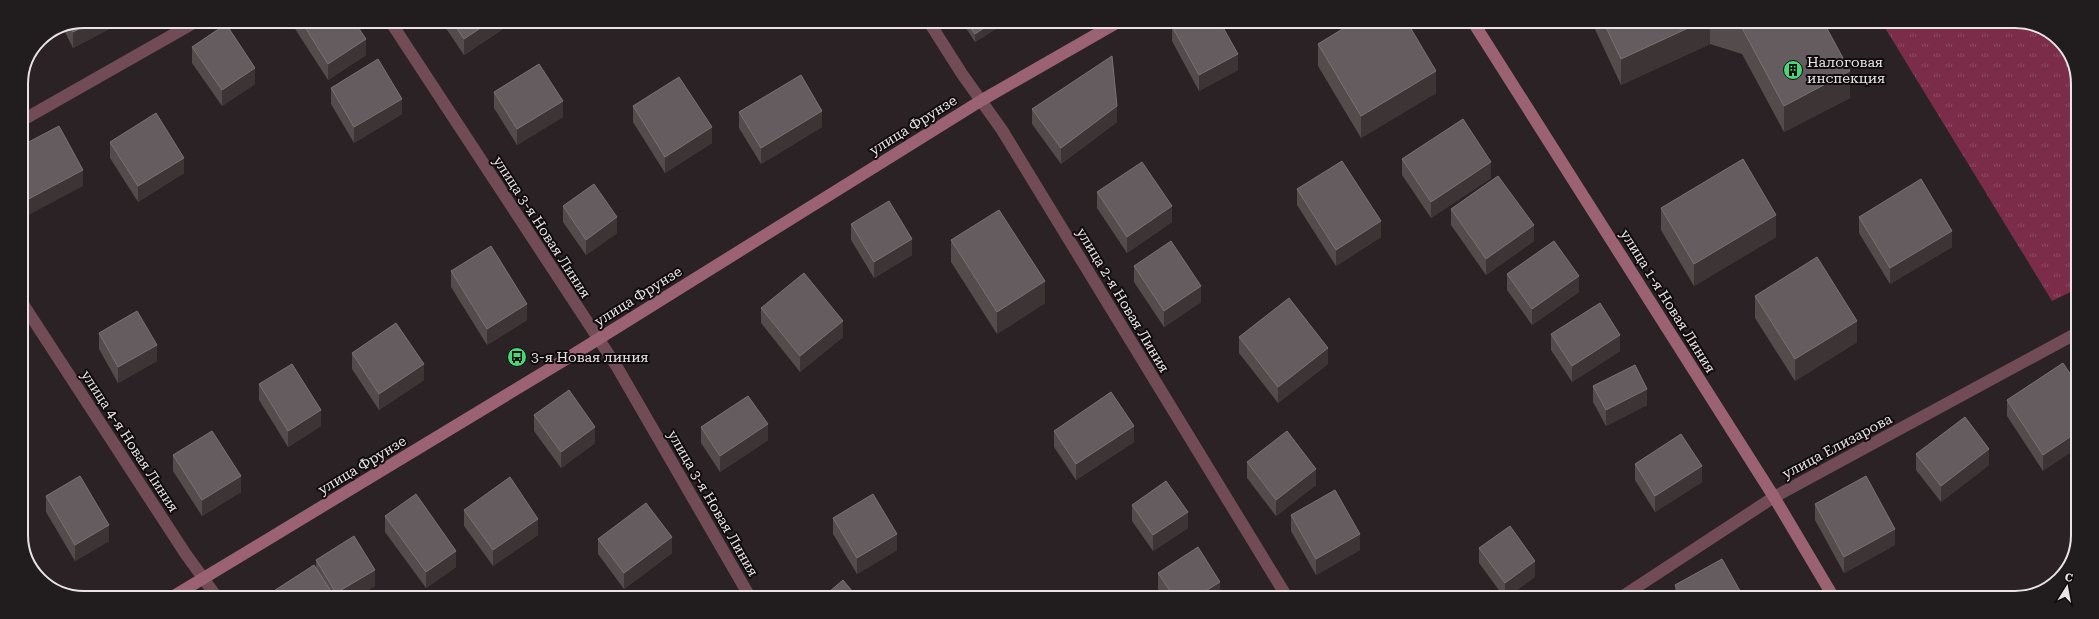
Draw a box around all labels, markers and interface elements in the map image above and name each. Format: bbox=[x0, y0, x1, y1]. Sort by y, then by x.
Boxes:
place label: Налоговая инспекция bbox=[1807, 54, 1885, 86]
building icon: Налоговая инспекция bbox=[1782, 59, 1804, 81]
street label: улица Фрунзе bbox=[866, 92, 960, 158]
street label: улица 3-я Новая Линия bbox=[490, 153, 594, 301]
street label: улица 2-я Новая Линия bbox=[1073, 225, 1173, 375]
street label: улица 1-я Новая Линия bbox=[1617, 226, 1719, 376]
street label: улица Фрунзе bbox=[591, 263, 685, 329]
bus stop icon: 3-я Новая линия bbox=[506, 346, 528, 368]
place label: 3-я Новая линия bbox=[531, 349, 649, 365]
street label: улица 4-я Новая Линия bbox=[78, 367, 182, 515]
street label: улица Елизарова bbox=[1779, 410, 1895, 482]
street label: улица 3-я Новая Линия bbox=[665, 427, 761, 579]
street label: улица Фрунзе bbox=[315, 432, 409, 498]
north arrow bbox=[2047, 567, 2087, 607]
text: С bbox=[2064, 571, 2074, 585]

